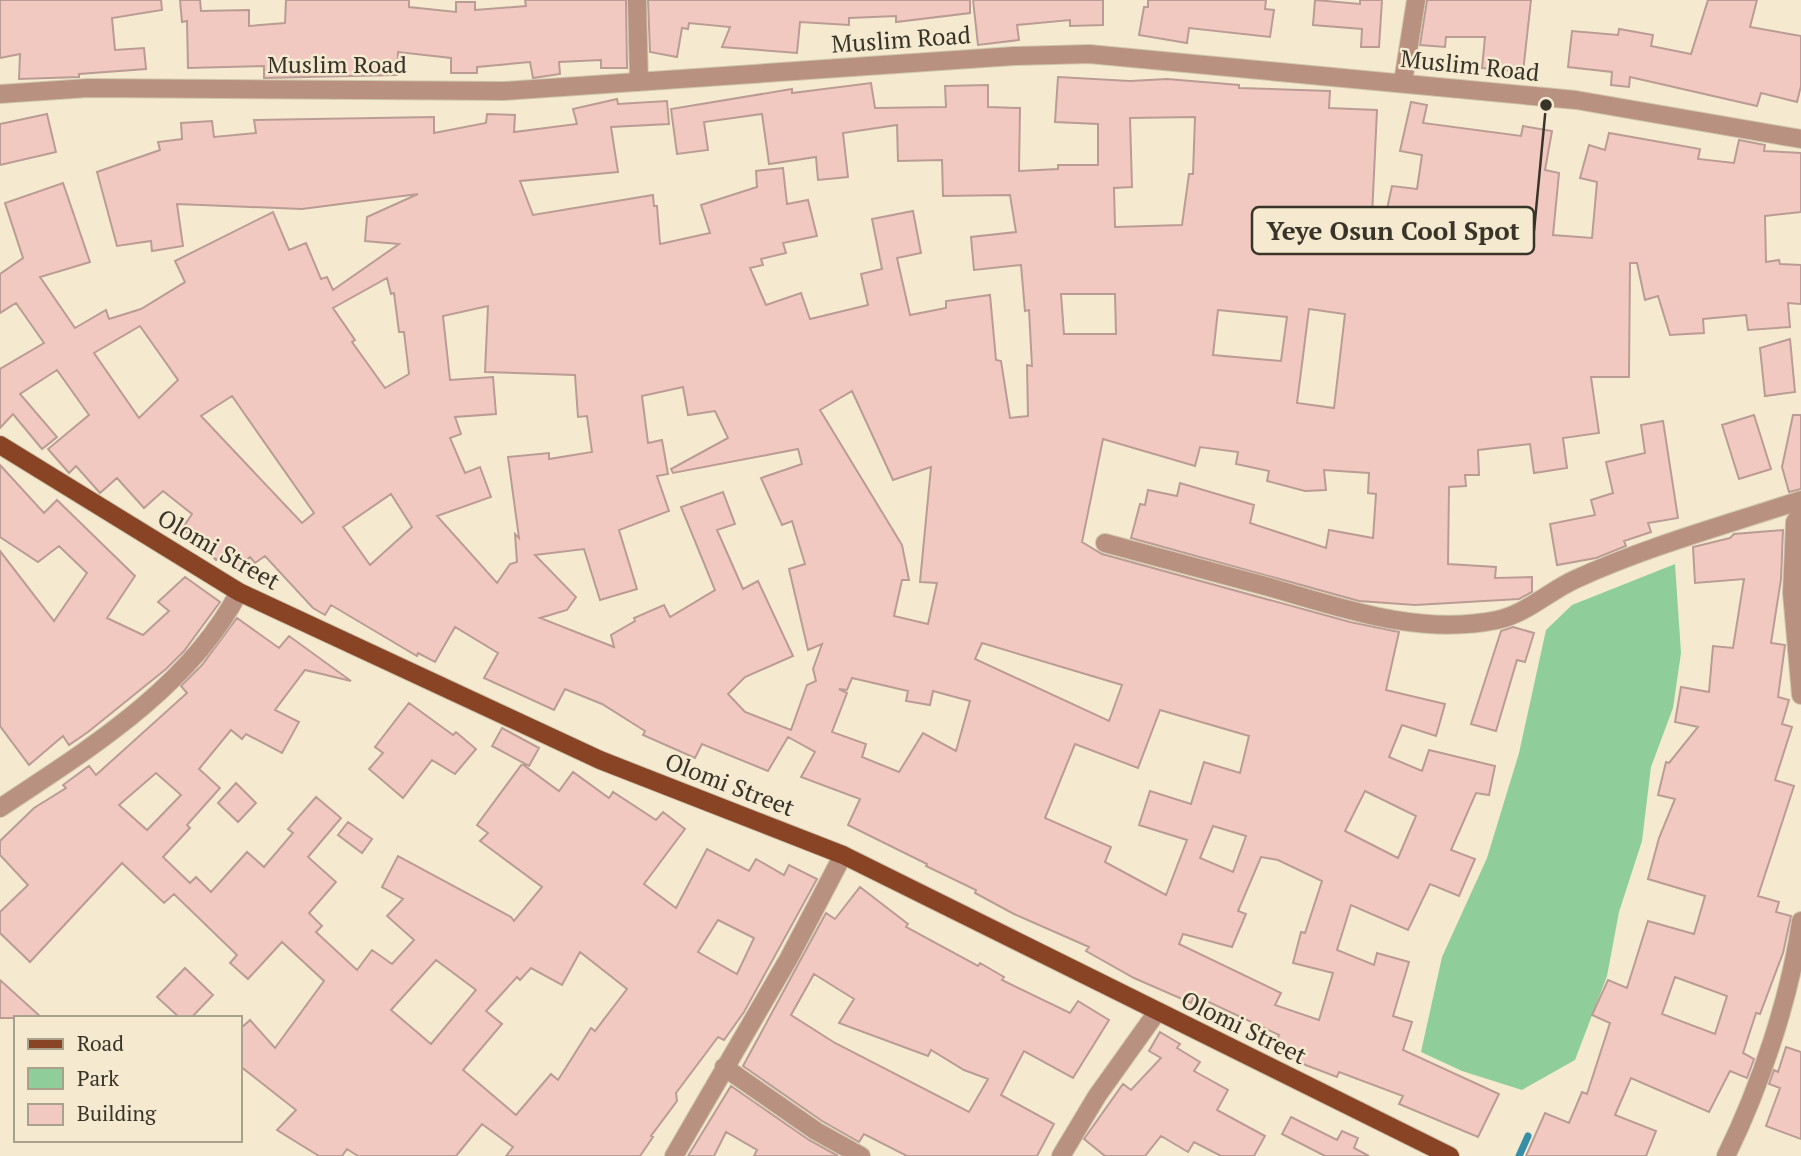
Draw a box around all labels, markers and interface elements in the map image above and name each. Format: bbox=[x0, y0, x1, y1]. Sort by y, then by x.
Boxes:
street label: Muslim Road bbox=[830, 18, 972, 60]
street label: Muslim Road bbox=[1399, 42, 1541, 88]
street label: Muslim Road bbox=[267, 48, 407, 80]
callout: Yeye Osun Cool Spot bbox=[1252, 207, 1534, 254]
text: Yeye Osun Cool Spot bbox=[1266, 213, 1520, 247]
street label: Olomi Street bbox=[152, 501, 286, 597]
street label: Olomi Street bbox=[661, 745, 799, 823]
street label: Olomi Street bbox=[1176, 983, 1312, 1071]
legend bbox=[14, 1016, 242, 1142]
text: Road bbox=[77, 1029, 124, 1057]
text: Park bbox=[77, 1064, 119, 1092]
text: Building bbox=[77, 1099, 157, 1127]

